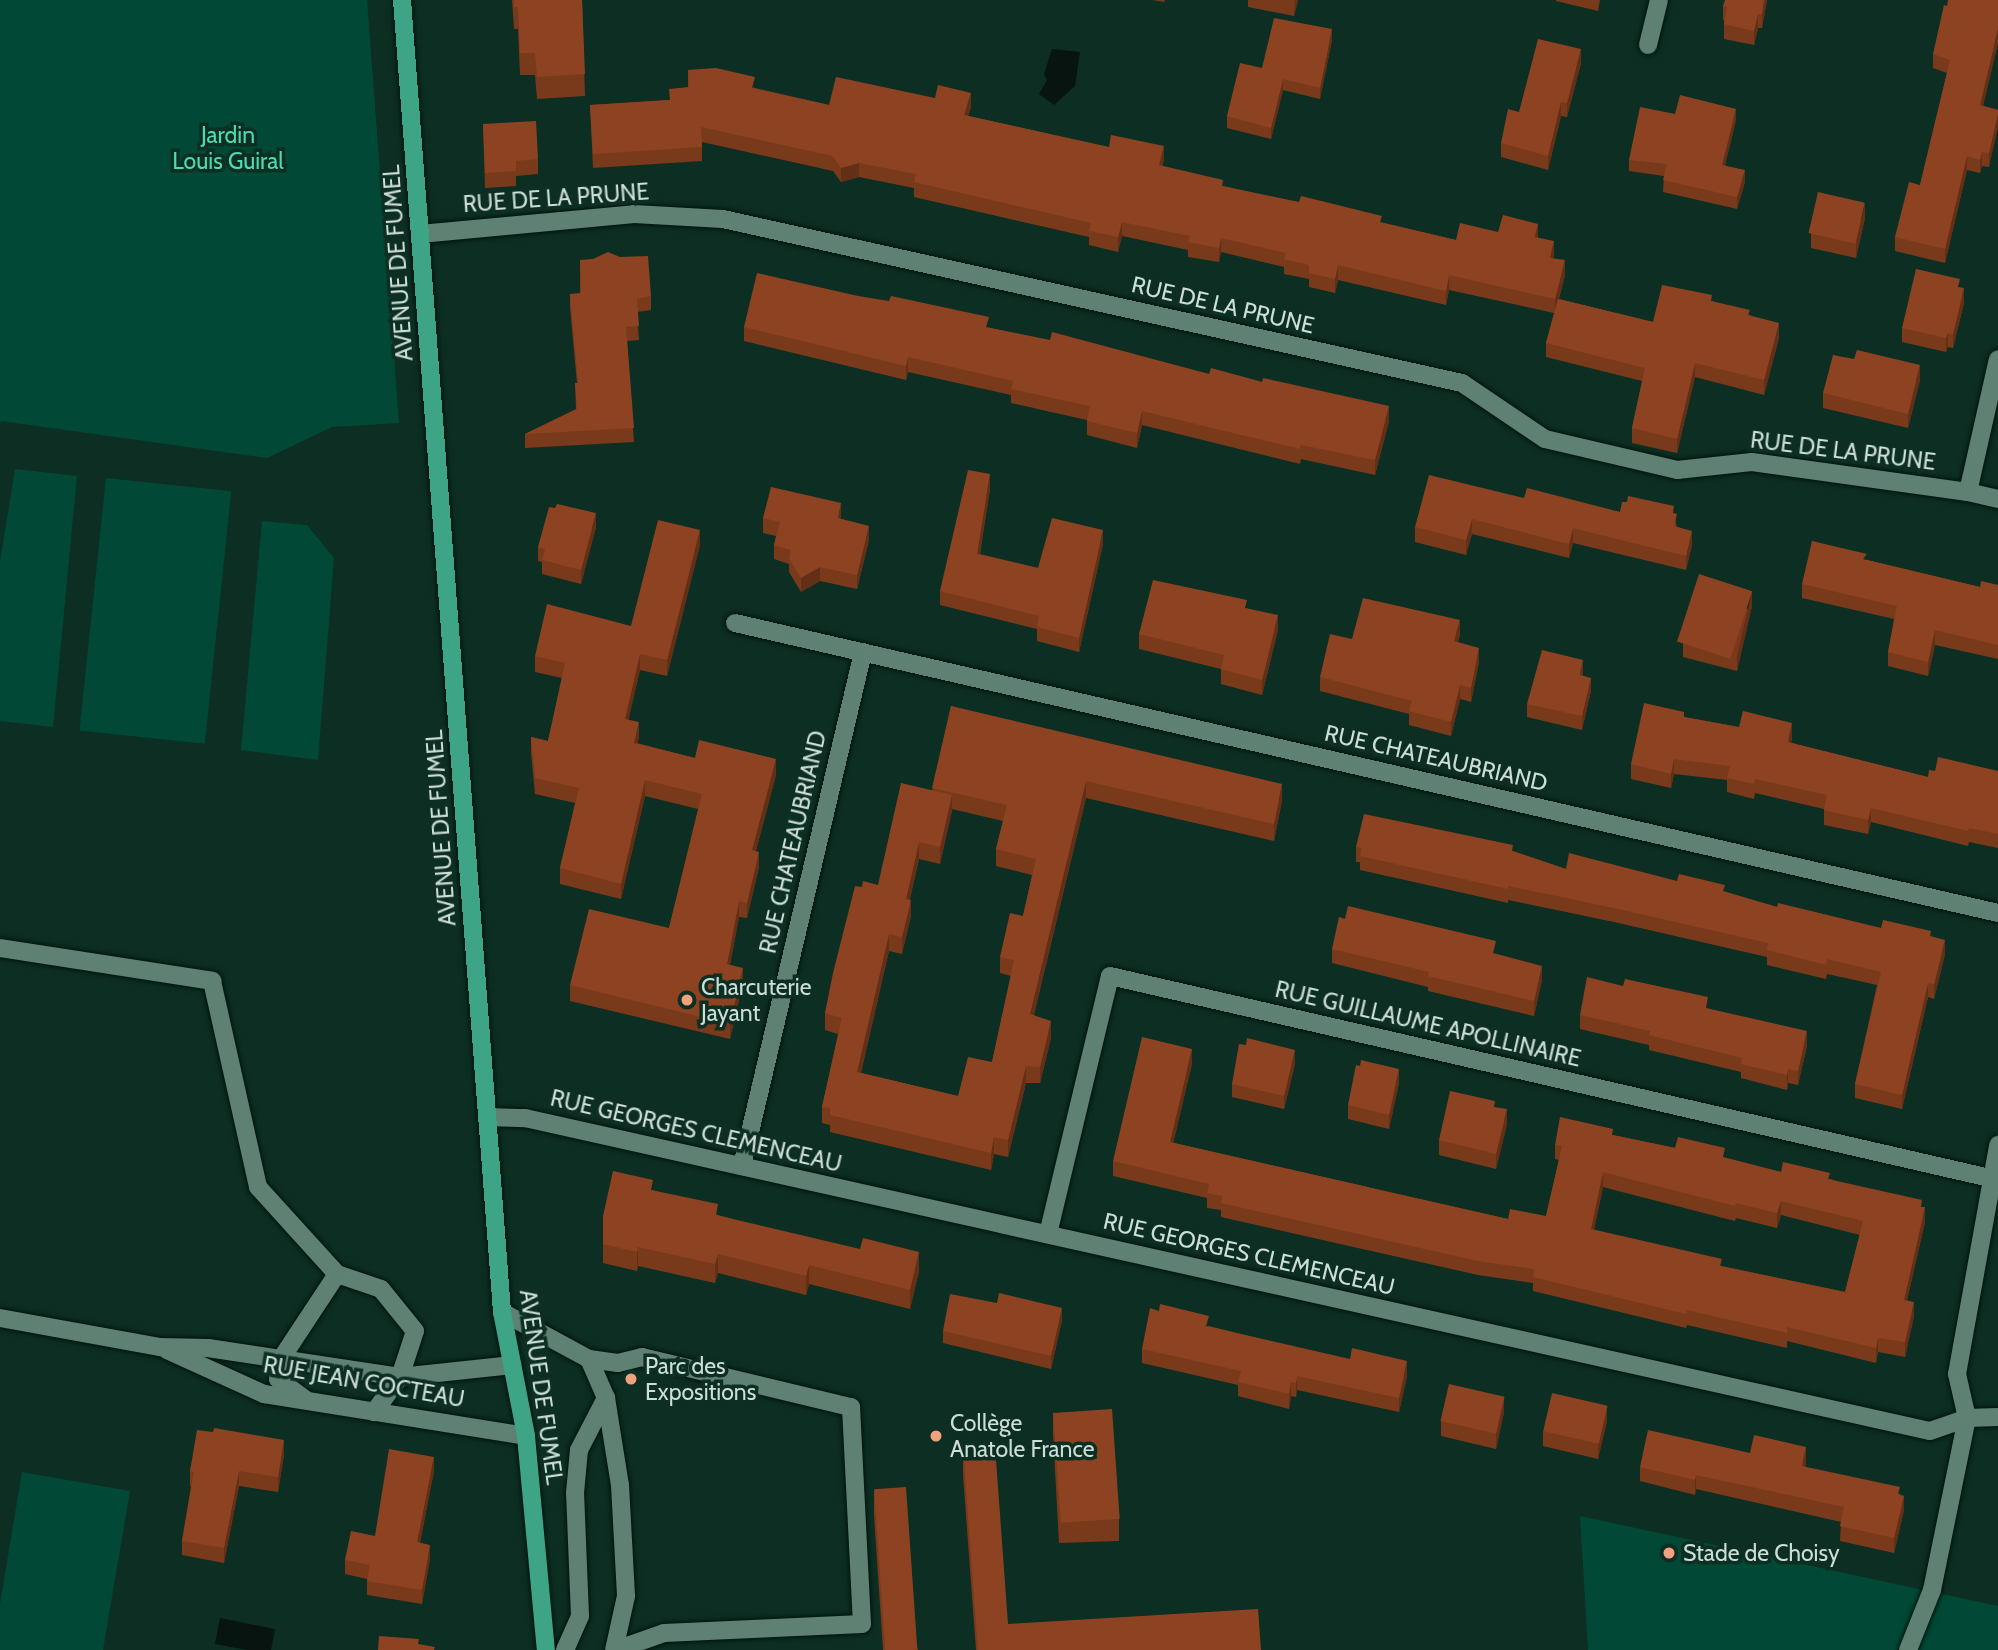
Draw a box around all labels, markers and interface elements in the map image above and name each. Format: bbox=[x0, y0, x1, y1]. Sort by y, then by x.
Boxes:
park label: Jardin Louis Guiral bbox=[172, 121, 284, 175]
street label: AVENUE DE FUMEL bbox=[377, 164, 419, 362]
street label: RUE DE LA PRUNE bbox=[462, 178, 650, 218]
street label: RUE DE LA PRUNE bbox=[1129, 271, 1317, 339]
street label: RUE DE LA PRUNE bbox=[1749, 426, 1937, 476]
street label: RUE CHATEAUBRIAND bbox=[1322, 719, 1550, 797]
street label: RUE CHATEAUBRIAND bbox=[754, 728, 832, 956]
street label: AVENUE DE FUMEL bbox=[420, 729, 462, 927]
place label: Charcuterie Jayant bbox=[701, 973, 811, 1027]
street label: RUE GUILLAUME APOLLINAIRE bbox=[1272, 975, 1584, 1073]
marker: Charcuterie Jayant bbox=[679, 992, 695, 1008]
street label: RUE GEORGES CLEMENCEAU bbox=[548, 1084, 844, 1178]
street label: RUE GEORGES CLEMENCEAU bbox=[1101, 1207, 1397, 1301]
street label: AVENUE DE FUMEL bbox=[514, 1288, 568, 1486]
street label: RUE JEAN COCTEAU bbox=[261, 1351, 467, 1413]
place label: Parc des Expositions bbox=[645, 1352, 756, 1406]
marker: Parc des Expositions bbox=[623, 1371, 639, 1387]
place label: Collège Anatole France bbox=[950, 1409, 1094, 1463]
marker: Collège Anatole France bbox=[928, 1428, 944, 1444]
place label: Stade de Choisy bbox=[1683, 1539, 1840, 1567]
marker: Stade de Choisy bbox=[1661, 1545, 1677, 1561]

